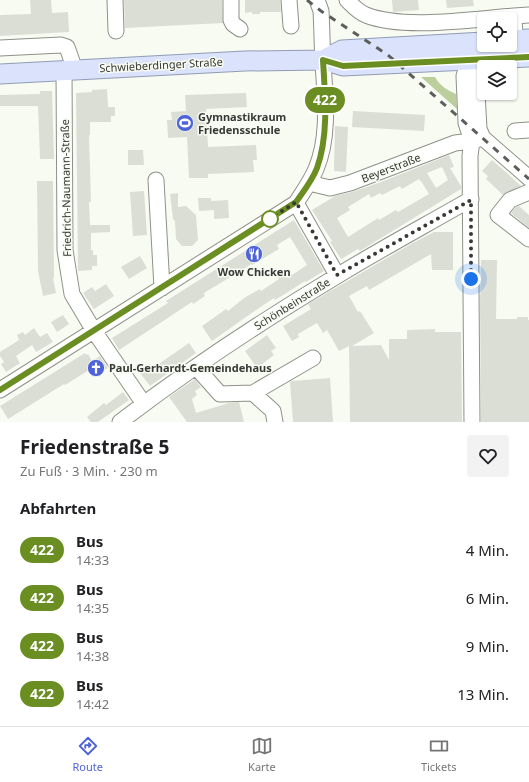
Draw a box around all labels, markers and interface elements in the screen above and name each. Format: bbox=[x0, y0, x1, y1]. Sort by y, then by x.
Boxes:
map controls bbox=[477, 12, 517, 100]
button: locate bbox=[477, 12, 517, 52]
street label: Schwieberdinger Straße bbox=[99, 54, 223, 75]
button: layers bbox=[477, 60, 517, 100]
line badge: 422 bbox=[302, 87, 348, 113]
text: 422 bbox=[313, 90, 337, 109]
place label: Gymnastikraum Friedensschule bbox=[198, 109, 286, 137]
sports icon: Gymnastikraum Friedensschule bbox=[175, 113, 195, 133]
street label: Friedrich-Naumann-Straße bbox=[57, 119, 74, 257]
street label: Beyerstraße bbox=[359, 149, 423, 186]
unlabelled marker bbox=[261, 210, 279, 228]
restaurant icon: Wow Chicken bbox=[244, 244, 264, 264]
place label: Wow Chicken bbox=[217, 264, 291, 279]
your location bbox=[461, 269, 481, 289]
street label: Schönbeinstraße bbox=[251, 274, 333, 333]
church icon: Paul-Gerhardt-Gemeindehaus bbox=[86, 358, 106, 378]
place label: Paul-Gerhardt-Gemeindehaus bbox=[109, 360, 272, 375]
text: Friedenstraße 5 bbox=[20, 434, 169, 460]
button: heart bbox=[467, 435, 509, 477]
text: Zu Fuß · 3 Min. · 230 m bbox=[20, 462, 158, 480]
text: Abfahrten bbox=[20, 498, 96, 518]
text: Bus bbox=[76, 531, 103, 551]
text: 422 bbox=[30, 540, 54, 559]
text: 4 Min. bbox=[466, 540, 509, 560]
text: 14:33 bbox=[76, 551, 109, 569]
text: Bus bbox=[76, 579, 103, 599]
text: 422 bbox=[30, 588, 54, 607]
text: 6 Min. bbox=[466, 588, 509, 608]
text: 14:35 bbox=[76, 599, 109, 617]
text: Bus bbox=[76, 627, 103, 647]
text: 422 bbox=[30, 636, 54, 655]
text: 9 Min. bbox=[466, 636, 509, 656]
text: 14:38 bbox=[76, 647, 109, 665]
text: Bus bbox=[76, 675, 103, 695]
text: 422 bbox=[30, 684, 54, 703]
text: 13 Min. bbox=[457, 684, 509, 704]
text: 14:42 bbox=[76, 695, 109, 713]
tab: Route bbox=[73, 735, 103, 774]
tab: Karte bbox=[248, 735, 276, 774]
tab: Tickets bbox=[421, 735, 456, 774]

